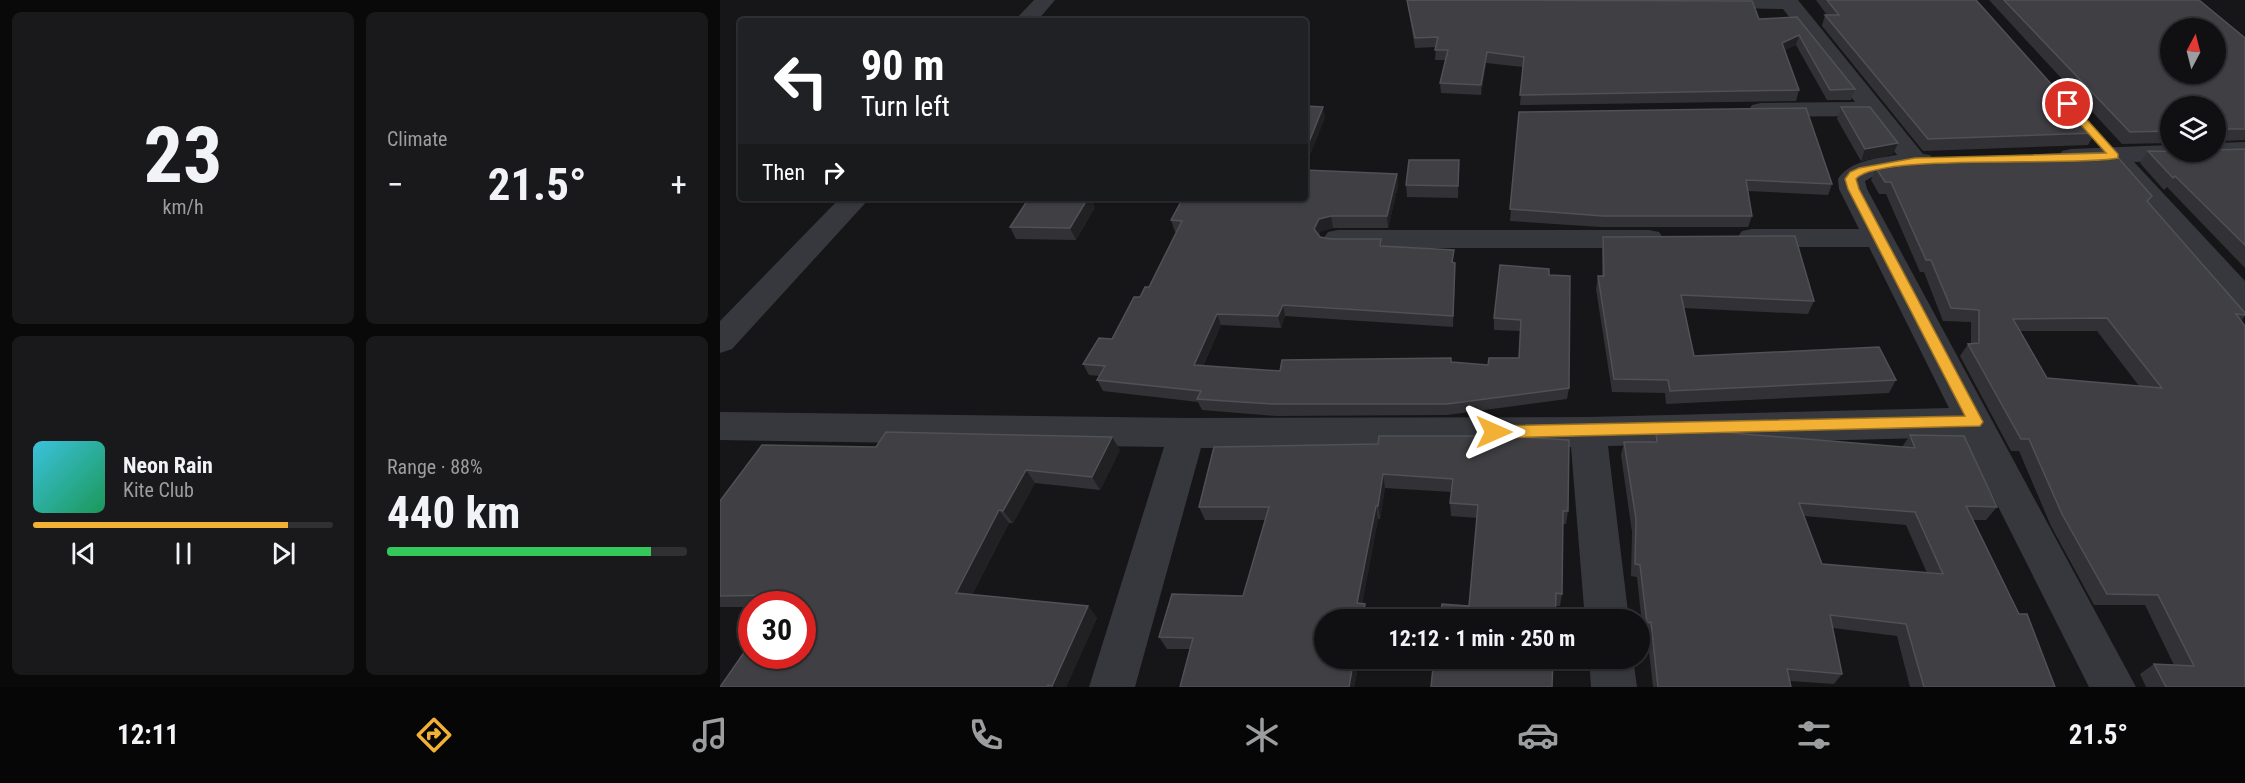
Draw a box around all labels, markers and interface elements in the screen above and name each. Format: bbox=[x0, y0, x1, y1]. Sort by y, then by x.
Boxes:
north arrow bbox=[2160, 18, 2226, 84]
map controls bbox=[2160, 18, 2226, 162]
text: 90 m bbox=[861, 41, 944, 90]
icon: left bbox=[762, 42, 840, 120]
pin bbox=[2042, 78, 2093, 129]
icon: arrive bbox=[2051, 87, 2084, 120]
text: Turn left bbox=[861, 91, 950, 123]
button: layers bbox=[2160, 96, 2226, 162]
text: 23 bbox=[144, 110, 222, 201]
text: Climate bbox=[387, 127, 447, 151]
icon: right bbox=[817, 156, 850, 189]
text: 21.5° bbox=[488, 158, 586, 211]
text: Then bbox=[762, 160, 805, 185]
text: − bbox=[387, 165, 404, 204]
text: + bbox=[671, 165, 687, 204]
text: km/h bbox=[162, 195, 204, 219]
position arrow bbox=[1462, 400, 1526, 464]
text: Neon Rain bbox=[123, 453, 213, 478]
text: Range · 88% bbox=[387, 455, 483, 479]
text: Kite Club bbox=[123, 478, 194, 502]
text: 440 km bbox=[387, 486, 520, 539]
icon: previous bbox=[67, 537, 100, 570]
icon: pause bbox=[167, 537, 200, 570]
icon: next bbox=[267, 537, 300, 570]
speed limit sign: 30 bbox=[738, 591, 816, 669]
text: 12:12 · 1 min · 250 m bbox=[1389, 626, 1575, 651]
icon: directions bbox=[413, 714, 455, 756]
icon: music bbox=[689, 714, 731, 756]
icon: phone bbox=[965, 714, 1007, 756]
icon: climate bbox=[1241, 714, 1283, 756]
icon: car bbox=[1517, 714, 1559, 756]
icon: filters bbox=[1793, 714, 1835, 756]
text: 12:11 bbox=[117, 719, 179, 751]
text: 21.5° bbox=[2069, 719, 2128, 751]

